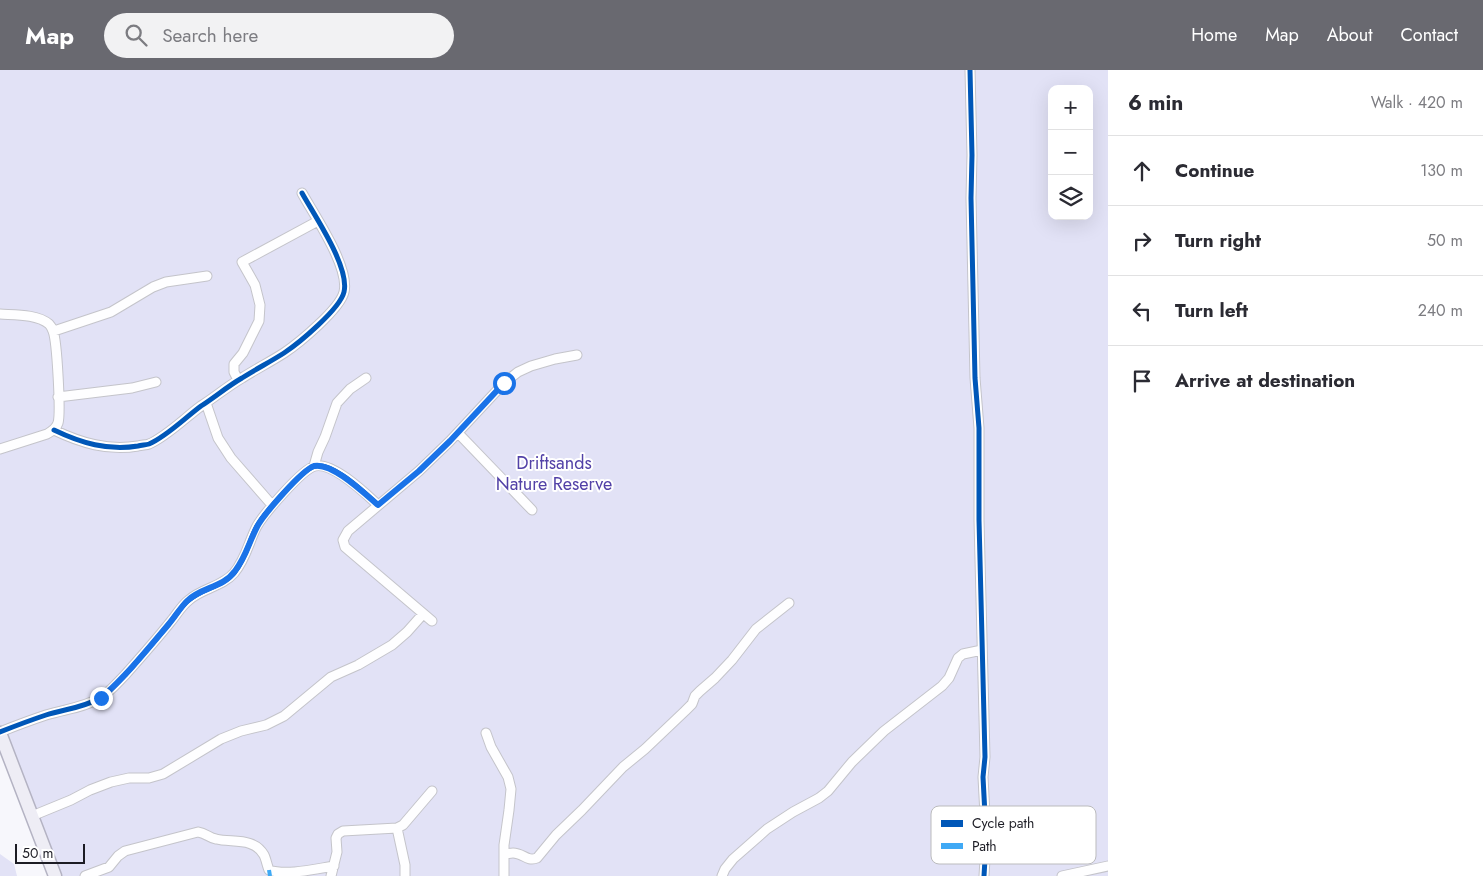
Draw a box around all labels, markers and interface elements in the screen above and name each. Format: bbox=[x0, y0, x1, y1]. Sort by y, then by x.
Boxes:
search box bbox=[104, 13, 454, 58]
text: Map bbox=[25, 18, 74, 53]
icon: search bbox=[122, 21, 150, 49]
text: Search here bbox=[162, 22, 258, 49]
text: Home bbox=[1191, 22, 1237, 48]
text: Map bbox=[1265, 22, 1299, 48]
text: About bbox=[1327, 22, 1372, 48]
text: Contact bbox=[1400, 22, 1458, 48]
map controls bbox=[1048, 85, 1093, 220]
button: + bbox=[1048, 85, 1093, 130]
text: 6 min bbox=[1128, 88, 1183, 118]
text: Walk · 420 m bbox=[1371, 91, 1463, 114]
button: − bbox=[1048, 130, 1093, 175]
icon: ahead bbox=[1128, 157, 1156, 185]
text: Continue bbox=[1175, 157, 1254, 184]
text: 130 m bbox=[1420, 159, 1463, 182]
button: layers bbox=[1048, 175, 1093, 220]
icon: right bbox=[1128, 227, 1156, 255]
text: Turn right bbox=[1175, 227, 1261, 254]
text: 50 m bbox=[1427, 229, 1463, 252]
icon: left bbox=[1128, 297, 1156, 325]
text: Turn left bbox=[1175, 297, 1248, 324]
text: 240 m bbox=[1418, 299, 1463, 322]
icon: arrive bbox=[1128, 367, 1156, 395]
text: Arrive at destination bbox=[1175, 367, 1355, 394]
route start bbox=[493, 372, 516, 395]
park label: Driftsands Nature Reserve bbox=[496, 450, 612, 497]
route end bbox=[90, 687, 113, 710]
legend bbox=[931, 806, 1096, 864]
text: Cycle path bbox=[972, 813, 1034, 833]
text: Path bbox=[972, 836, 997, 856]
scale bar bbox=[15, 841, 85, 864]
text: 50 m bbox=[22, 843, 53, 863]

